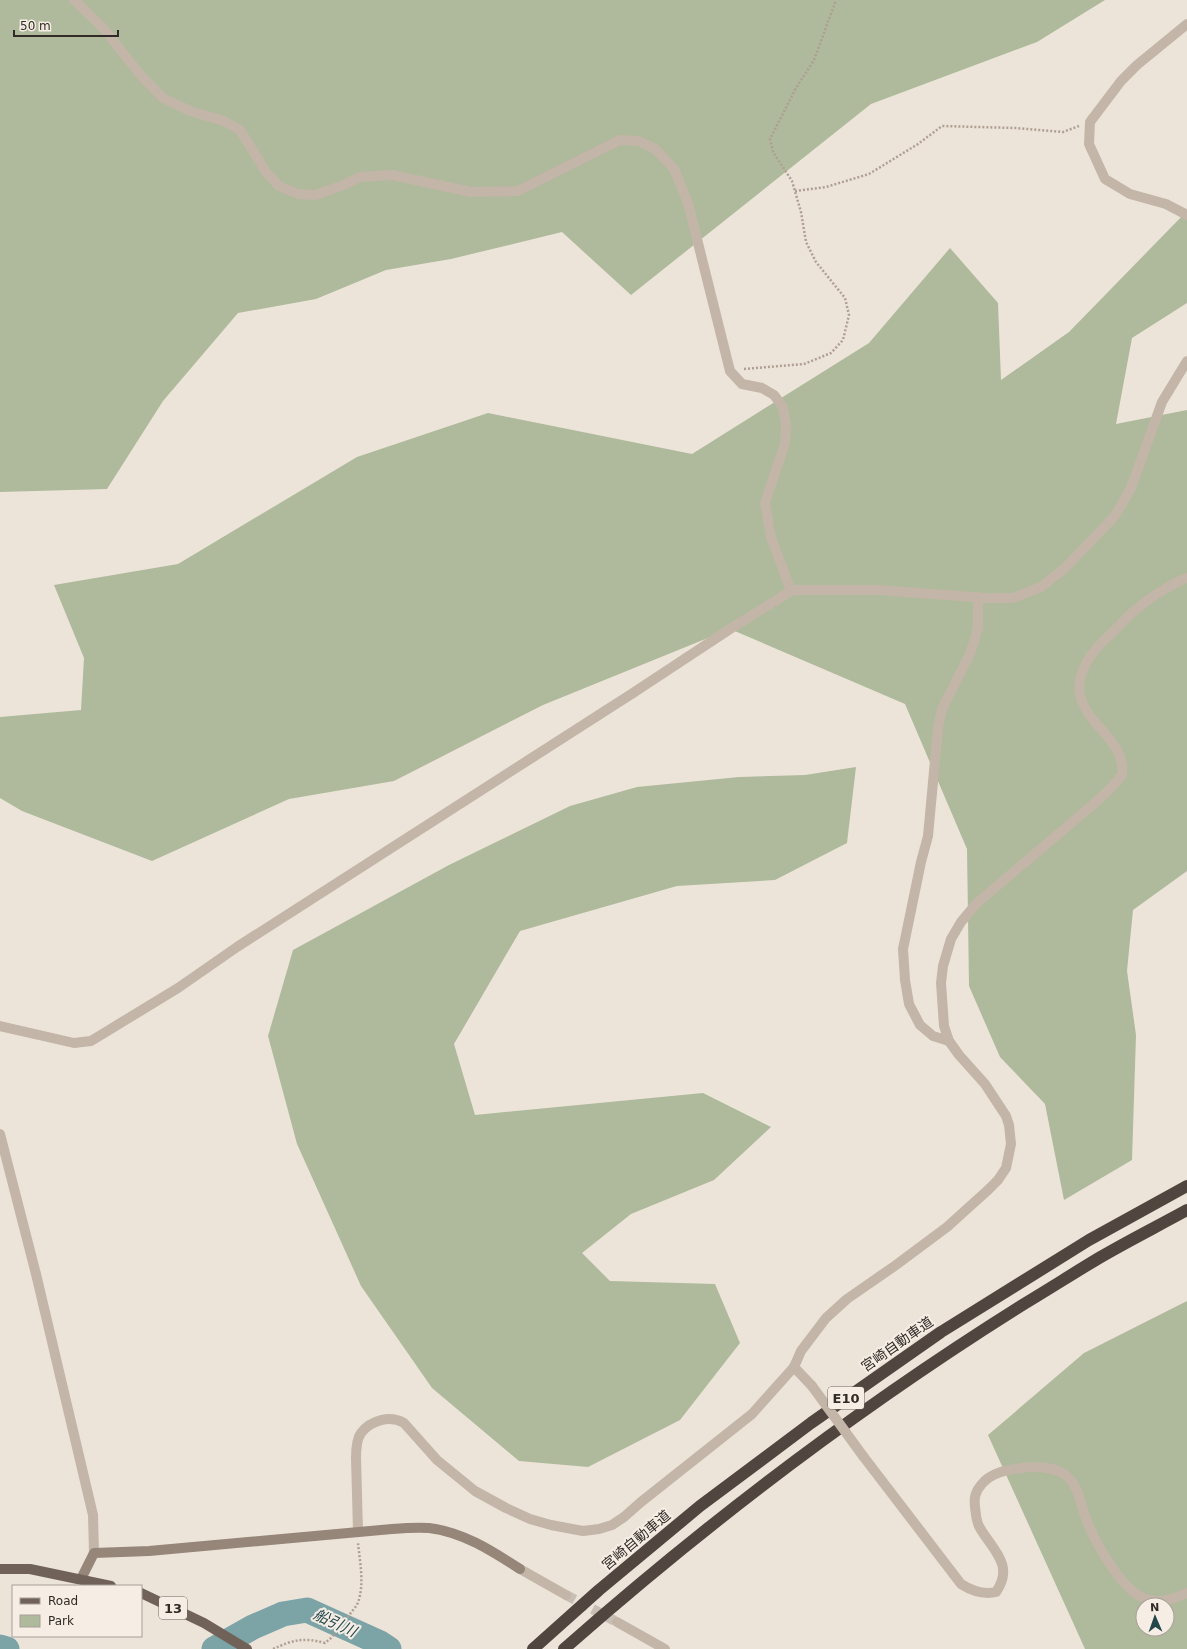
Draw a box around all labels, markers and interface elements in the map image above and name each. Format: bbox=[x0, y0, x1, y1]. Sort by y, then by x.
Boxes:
scale bar bbox=[14, 12, 118, 38]
text: 50 m bbox=[20, 19, 51, 33]
street label: 宮崎自動車道 bbox=[858, 1313, 936, 1375]
road number: E10 bbox=[828, 1387, 864, 1409]
street label: 宮崎自動車道 bbox=[599, 1507, 673, 1573]
legend bbox=[12, 1585, 142, 1637]
text: Road bbox=[48, 1594, 78, 1608]
road number: 13 bbox=[159, 1597, 187, 1619]
north arrow bbox=[1135, 1597, 1175, 1637]
text: N bbox=[1150, 1601, 1160, 1614]
water label: 船引川 bbox=[311, 1605, 361, 1642]
text: Park bbox=[48, 1614, 74, 1628]

